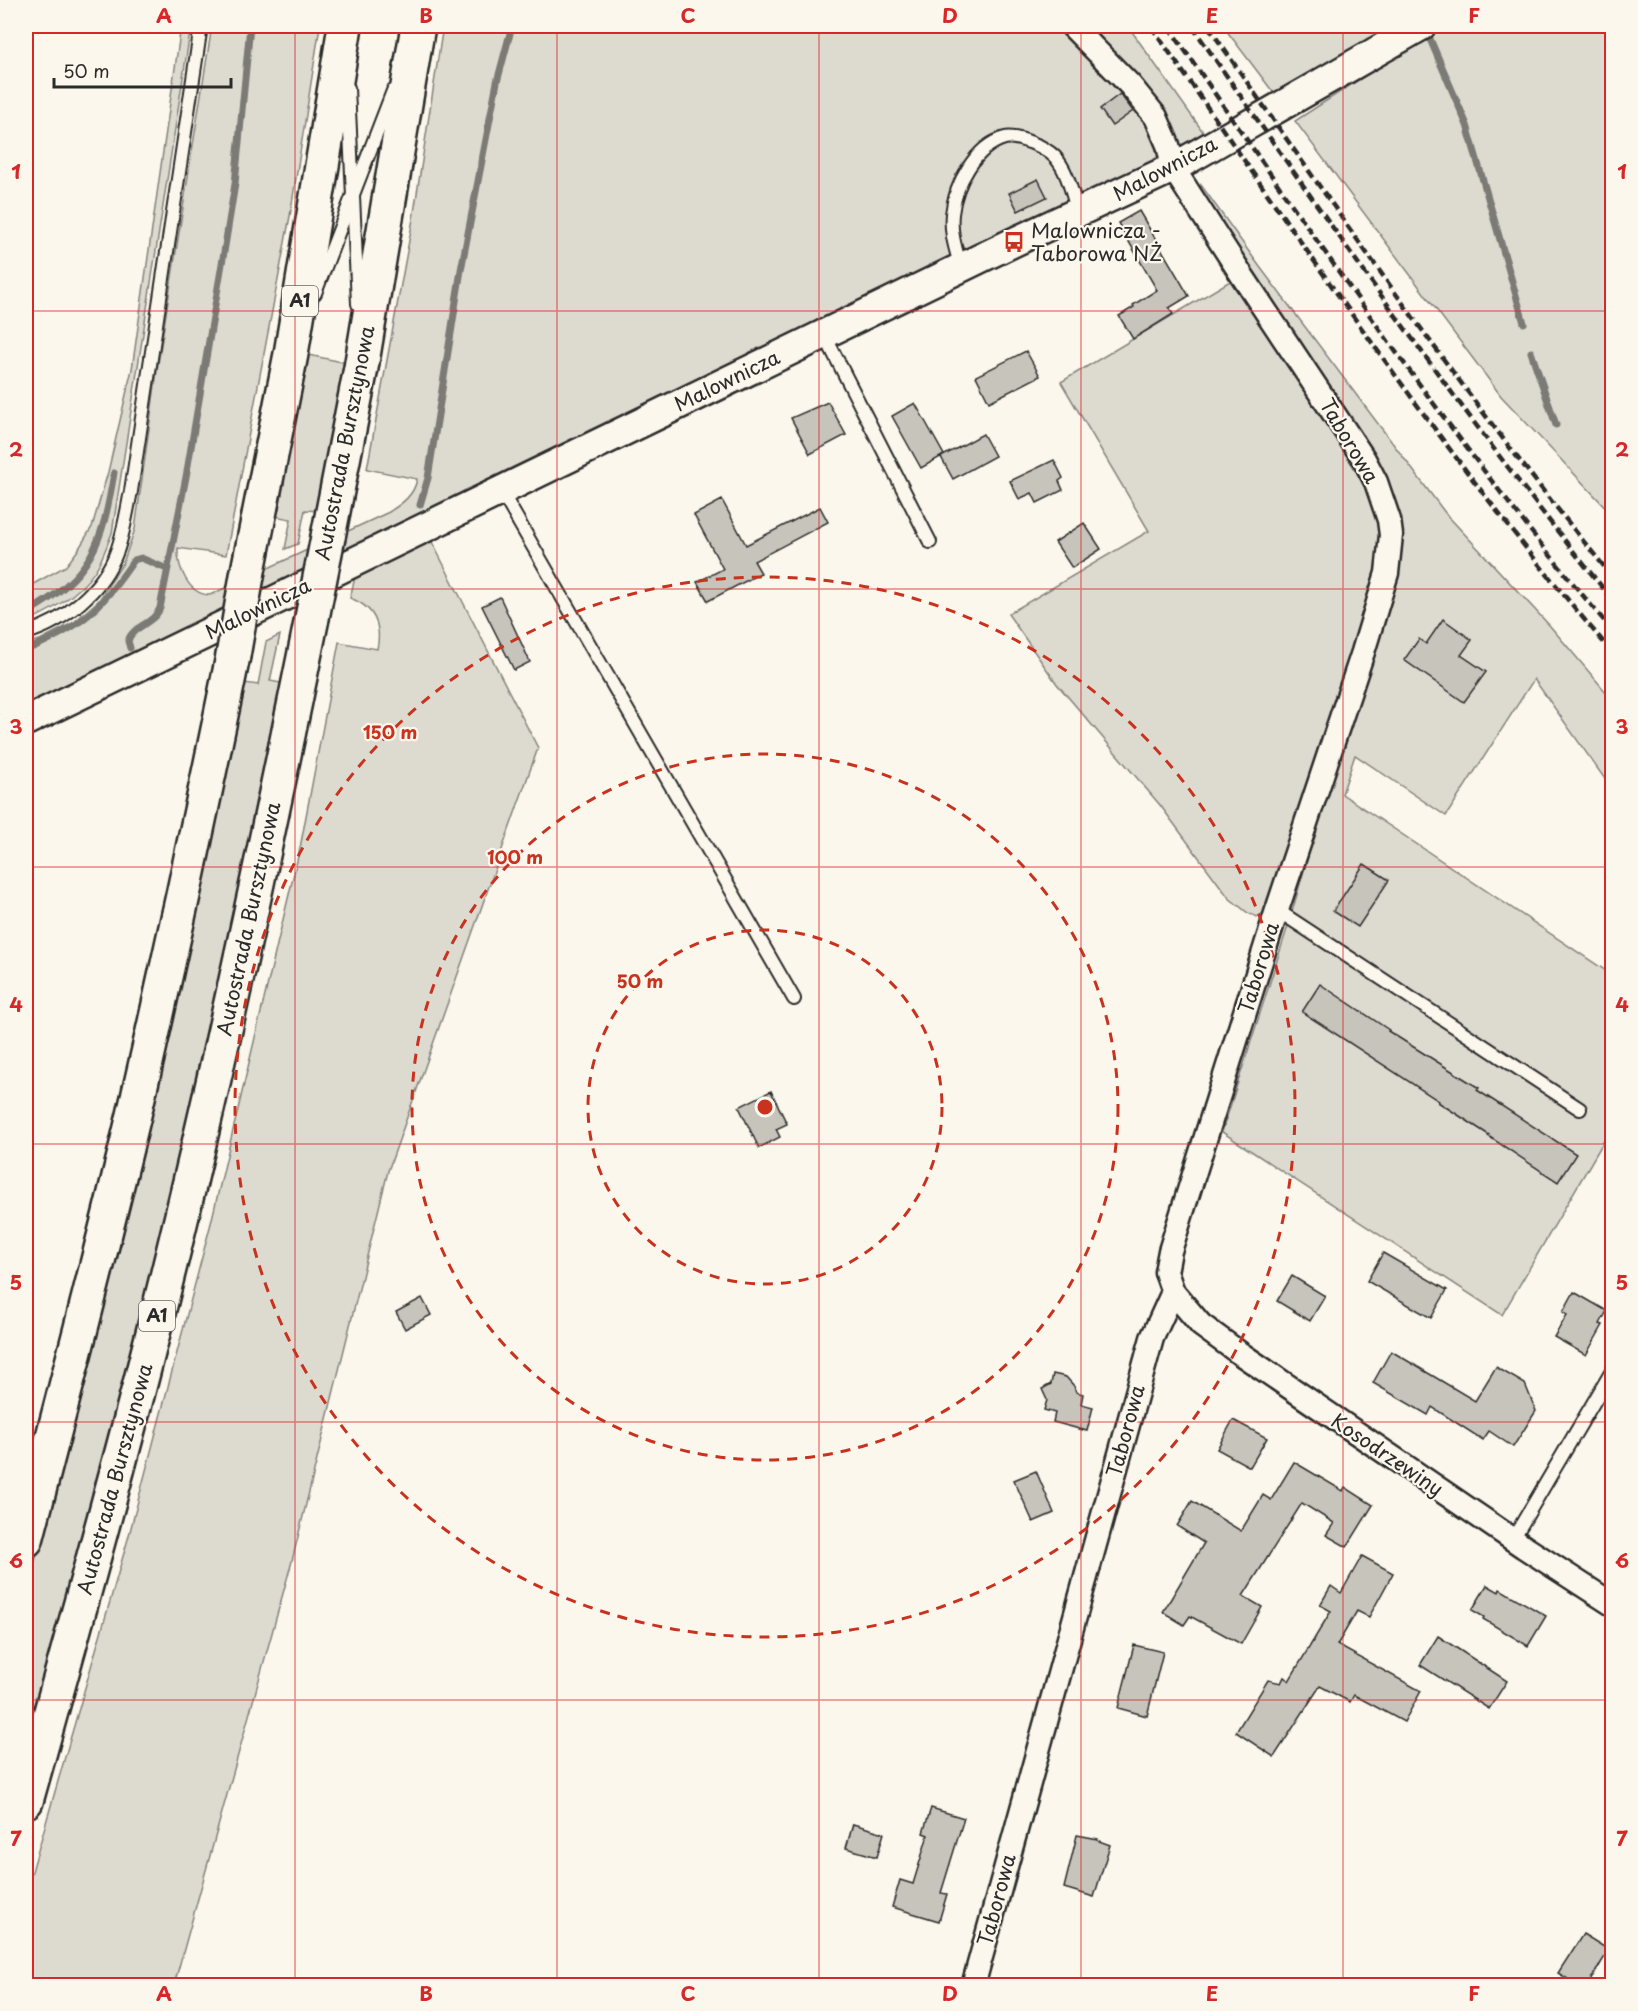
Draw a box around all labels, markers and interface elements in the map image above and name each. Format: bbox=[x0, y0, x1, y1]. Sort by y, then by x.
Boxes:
text: A bbox=[156, 0, 172, 30]
text: B bbox=[419, 0, 433, 30]
text: C bbox=[680, 0, 696, 30]
text: D bbox=[942, 0, 958, 30]
text: E bbox=[1206, 0, 1218, 30]
text: F bbox=[1468, 0, 1480, 30]
scale bar bbox=[54, 51, 231, 89]
text: 50 m bbox=[63, 57, 110, 84]
street label: Malownicza bbox=[1107, 128, 1222, 208]
text: 1 bbox=[11, 156, 21, 186]
text: 1 bbox=[1617, 156, 1627, 186]
place label: Malownicza - Taborowa NŻ bbox=[1031, 215, 1162, 268]
bus stop icon: Malownicza - Taborowa NŻ bbox=[1002, 230, 1026, 254]
road number: A1 bbox=[282, 286, 318, 316]
street label: Autostrada Bursztynowa bbox=[307, 322, 382, 563]
street label: Malownicza bbox=[669, 341, 785, 419]
street label: Taborowa bbox=[1313, 392, 1387, 489]
text: 2 bbox=[9, 434, 23, 464]
text: 2 bbox=[1615, 434, 1629, 464]
street label: Malownicza bbox=[200, 569, 316, 647]
text: 3 bbox=[9, 711, 23, 741]
text: 3 bbox=[1615, 711, 1629, 741]
text: 150 m bbox=[363, 718, 417, 745]
street label: Autostrada Bursztynowa bbox=[209, 799, 288, 1038]
text: 100 m bbox=[487, 843, 543, 870]
street label: Taborowa bbox=[1230, 918, 1286, 1017]
text: 50 m bbox=[617, 967, 663, 994]
text: 4 bbox=[9, 989, 23, 1019]
text: 4 bbox=[1615, 989, 1629, 1019]
centre of rings bbox=[755, 1097, 775, 1117]
text: 5 bbox=[10, 1267, 22, 1297]
text: 5 bbox=[1616, 1267, 1628, 1297]
road number: A1 bbox=[139, 1301, 175, 1331]
street label: Autostrada Bursztynowa bbox=[69, 1359, 160, 1598]
street label: Taborowa bbox=[1098, 1381, 1152, 1480]
street label: Kosodrzewiny bbox=[1325, 1405, 1450, 1503]
text: 6 bbox=[9, 1545, 23, 1575]
text: 6 bbox=[1615, 1545, 1629, 1575]
text: 7 bbox=[10, 1823, 22, 1853]
text: 7 bbox=[1616, 1823, 1628, 1853]
street label: Taborowa bbox=[969, 1850, 1023, 1949]
text: A bbox=[156, 1978, 172, 2008]
text: B bbox=[419, 1978, 433, 2008]
text: C bbox=[680, 1978, 696, 2008]
text: D bbox=[942, 1978, 958, 2008]
text: E bbox=[1206, 1978, 1218, 2008]
text: F bbox=[1468, 1978, 1480, 2008]

